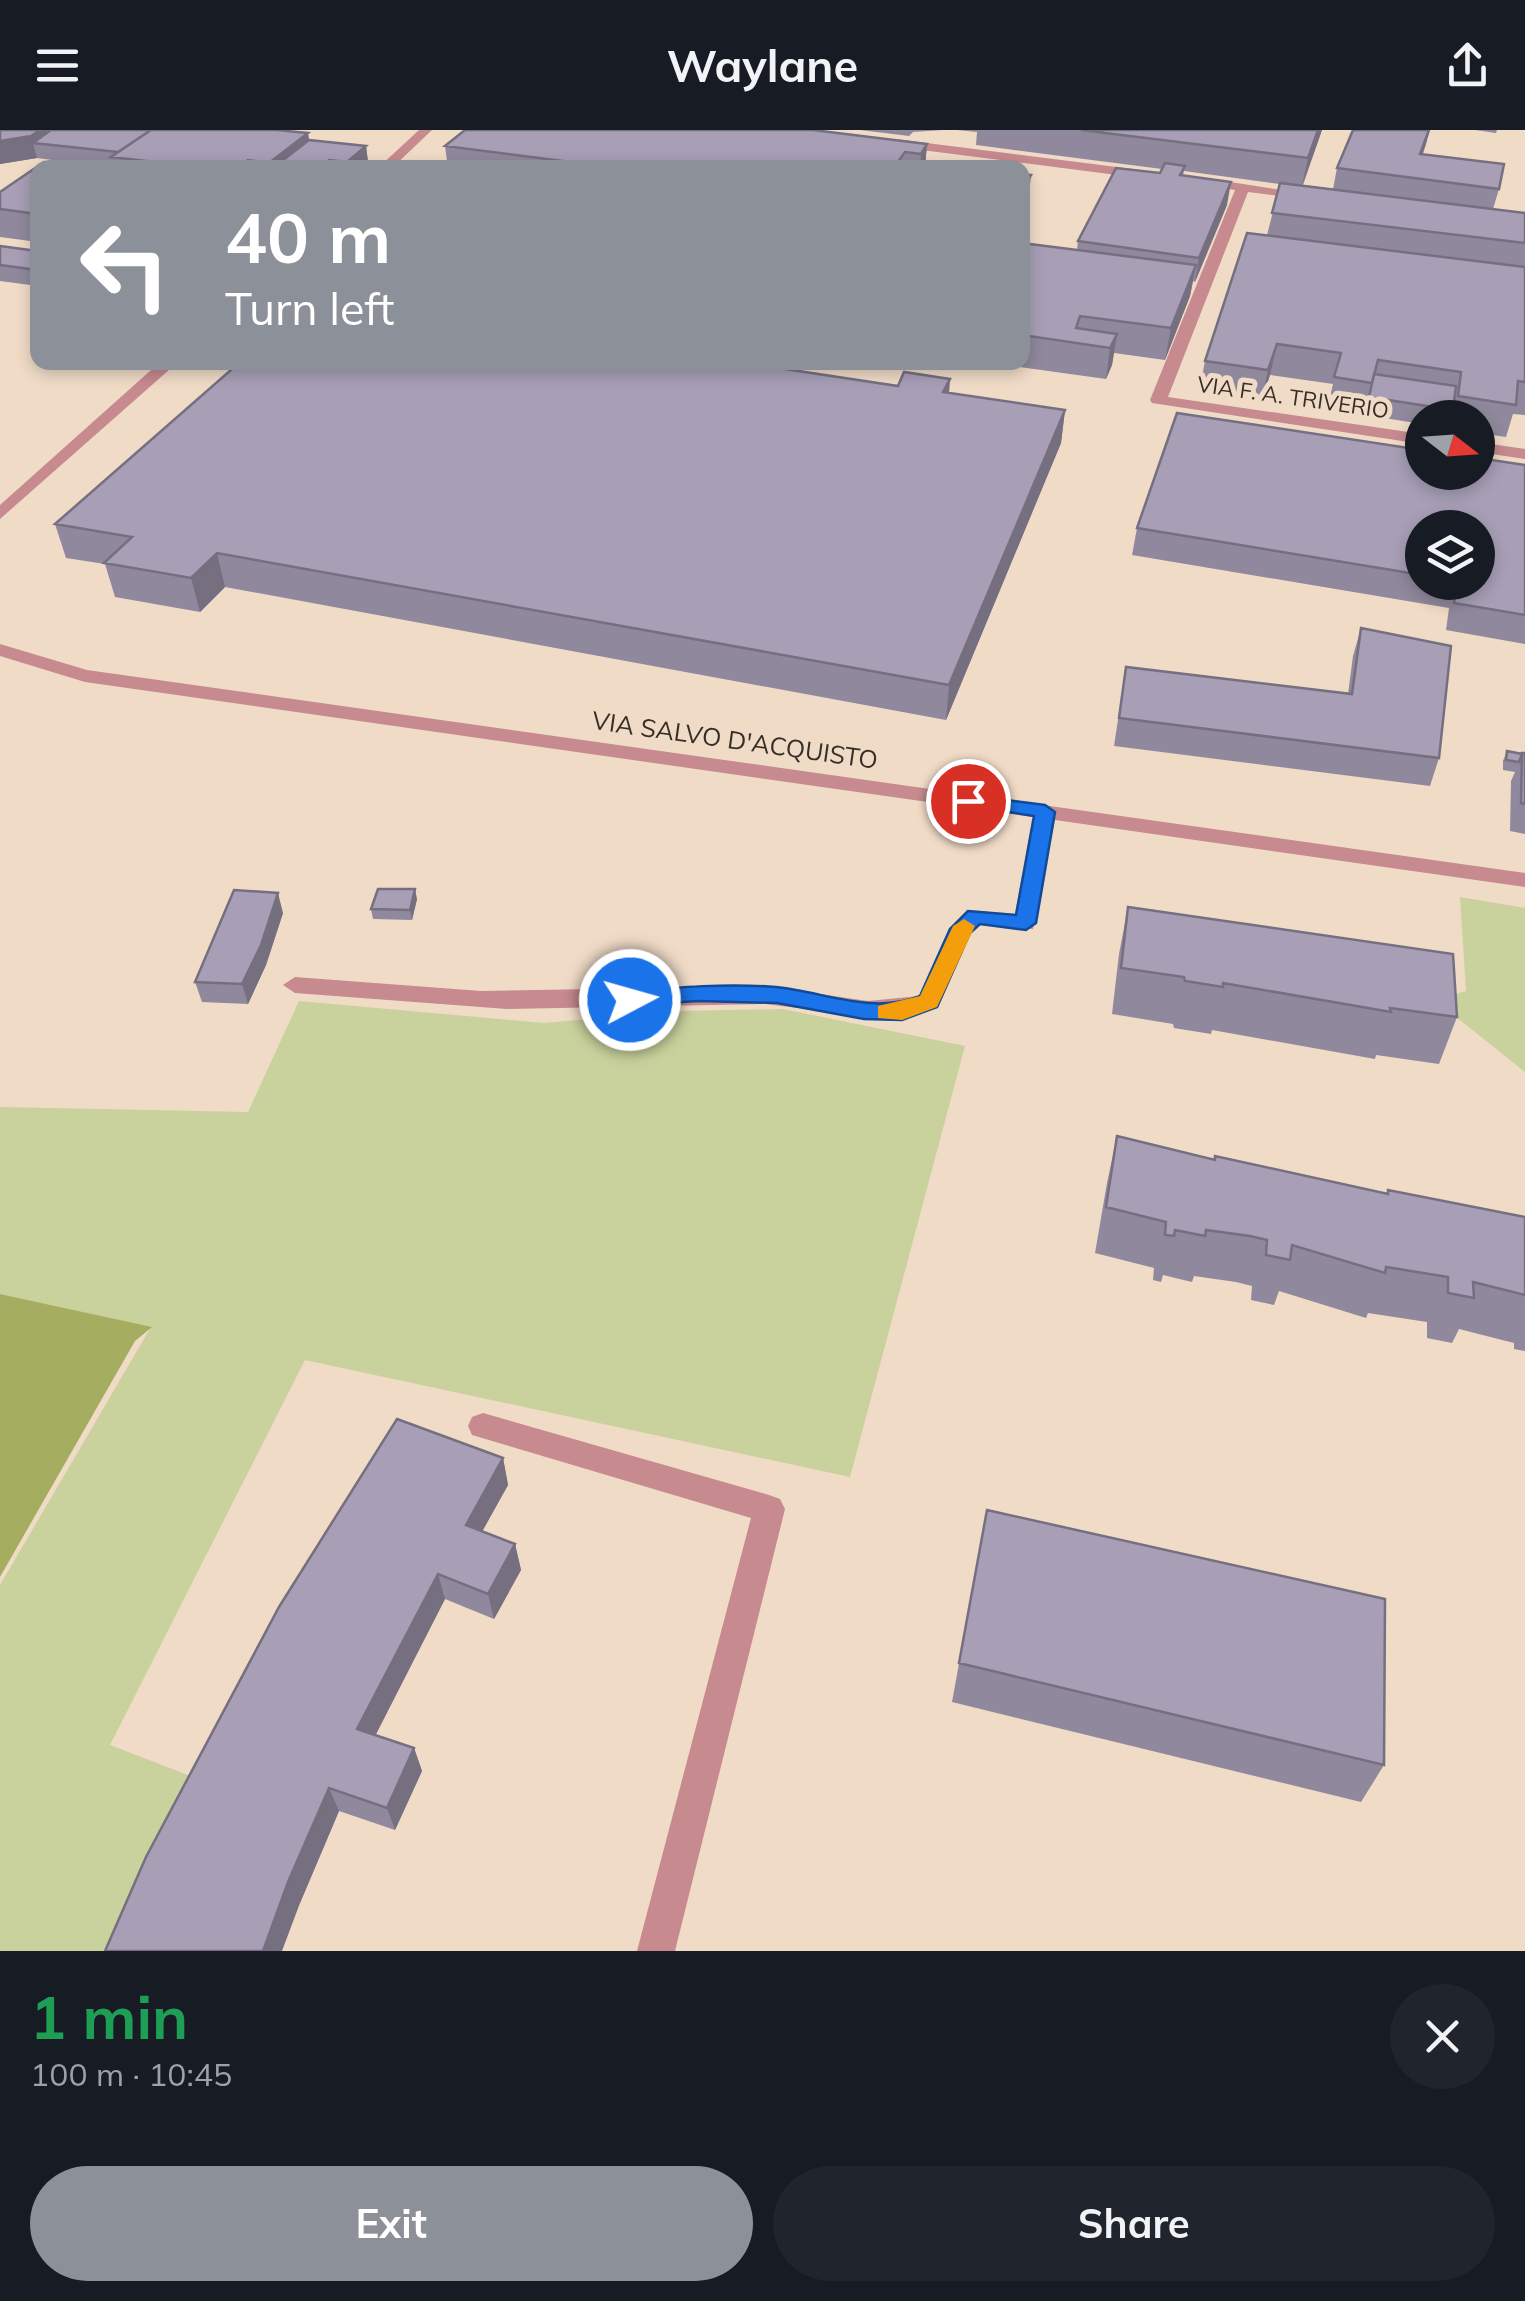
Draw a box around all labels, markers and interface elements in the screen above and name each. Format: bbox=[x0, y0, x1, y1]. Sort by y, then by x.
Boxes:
text: Waylane bbox=[667, 37, 858, 93]
icon: menu bbox=[30, 38, 85, 93]
icon: share bbox=[1440, 38, 1495, 93]
text: 40 m bbox=[225, 193, 391, 281]
icon: left bbox=[60, 200, 190, 330]
text: Turn left bbox=[225, 280, 394, 336]
street label: VIA F. A. TRIVERIO bbox=[1195, 370, 1391, 424]
north arrow bbox=[1405, 400, 1495, 490]
map controls bbox=[1405, 400, 1495, 600]
button: layers bbox=[1405, 510, 1495, 600]
street label: VIA SALVO D'ACQUISTO bbox=[590, 704, 880, 775]
pin bbox=[926, 759, 1011, 844]
icon: arrive bbox=[941, 774, 996, 829]
position arrow bbox=[578, 948, 682, 1052]
text: 1 min bbox=[30, 1979, 188, 2054]
button: close bbox=[1390, 1984, 1495, 2089]
text: 100 m · 10:45 bbox=[30, 2054, 232, 2094]
button: Exit bbox=[30, 2166, 753, 2281]
button: Share bbox=[773, 2166, 1495, 2281]

